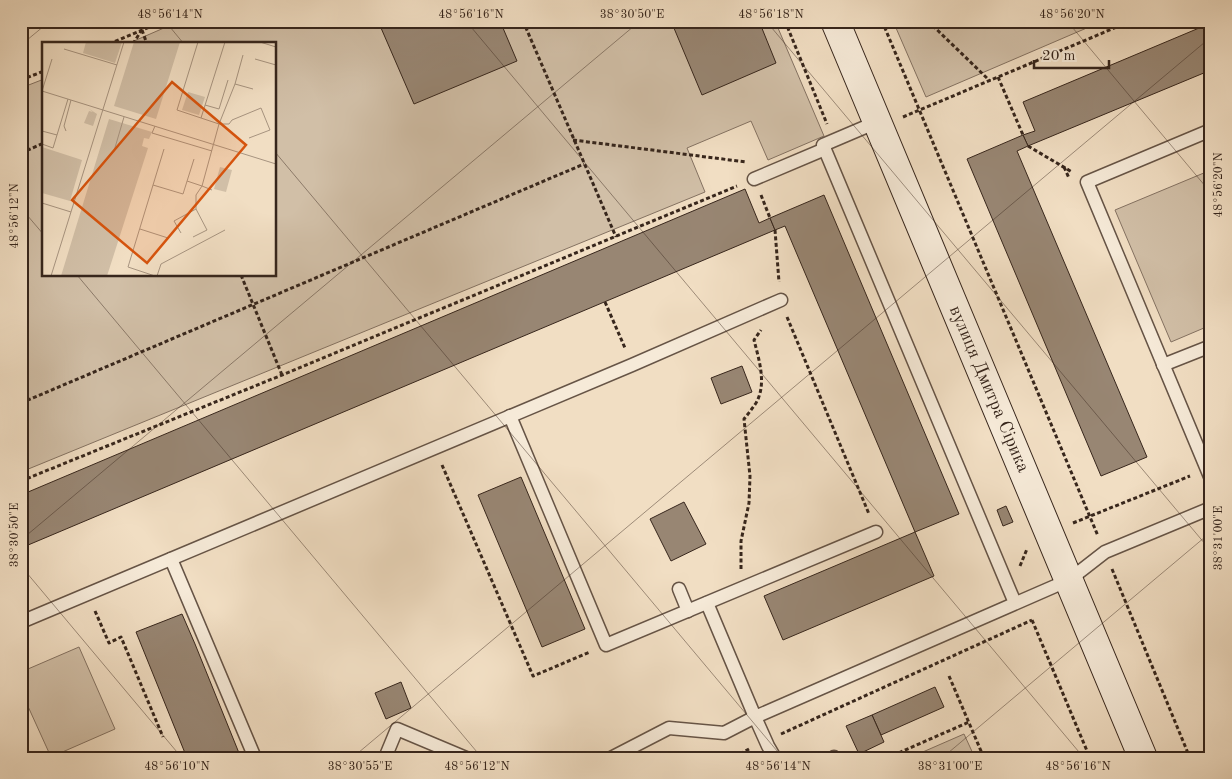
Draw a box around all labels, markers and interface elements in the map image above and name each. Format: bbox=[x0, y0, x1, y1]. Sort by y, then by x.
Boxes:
text: 48°56'14"N bbox=[137, 8, 203, 21]
text: 48°56'16"N bbox=[438, 8, 504, 21]
text: 38°30'50"E bbox=[600, 8, 664, 21]
text: 48°56'18"N bbox=[738, 8, 804, 21]
text: 48°56'20"N bbox=[1039, 8, 1105, 21]
scale bar bbox=[1034, 38, 1110, 70]
inset map bbox=[42, 42, 276, 276]
text: 20 m bbox=[1042, 49, 1076, 64]
text: 48°56'20"N bbox=[1212, 152, 1225, 218]
text: 48°56'12"N bbox=[8, 183, 21, 249]
street label: вулиця Дмитра Сірика bbox=[946, 303, 1032, 475]
text: 38°30'50"E bbox=[8, 503, 21, 567]
text: 38°31'00"E bbox=[1213, 506, 1225, 570]
text: 48°56'10"N bbox=[144, 760, 210, 773]
text: 38°30'55"E bbox=[328, 760, 392, 773]
text: 48°56'12"N bbox=[444, 760, 510, 773]
text: 48°56'14"N bbox=[745, 760, 811, 773]
text: 48°56'16"N bbox=[1045, 760, 1111, 773]
text: 38°31'00"E bbox=[918, 761, 982, 773]

